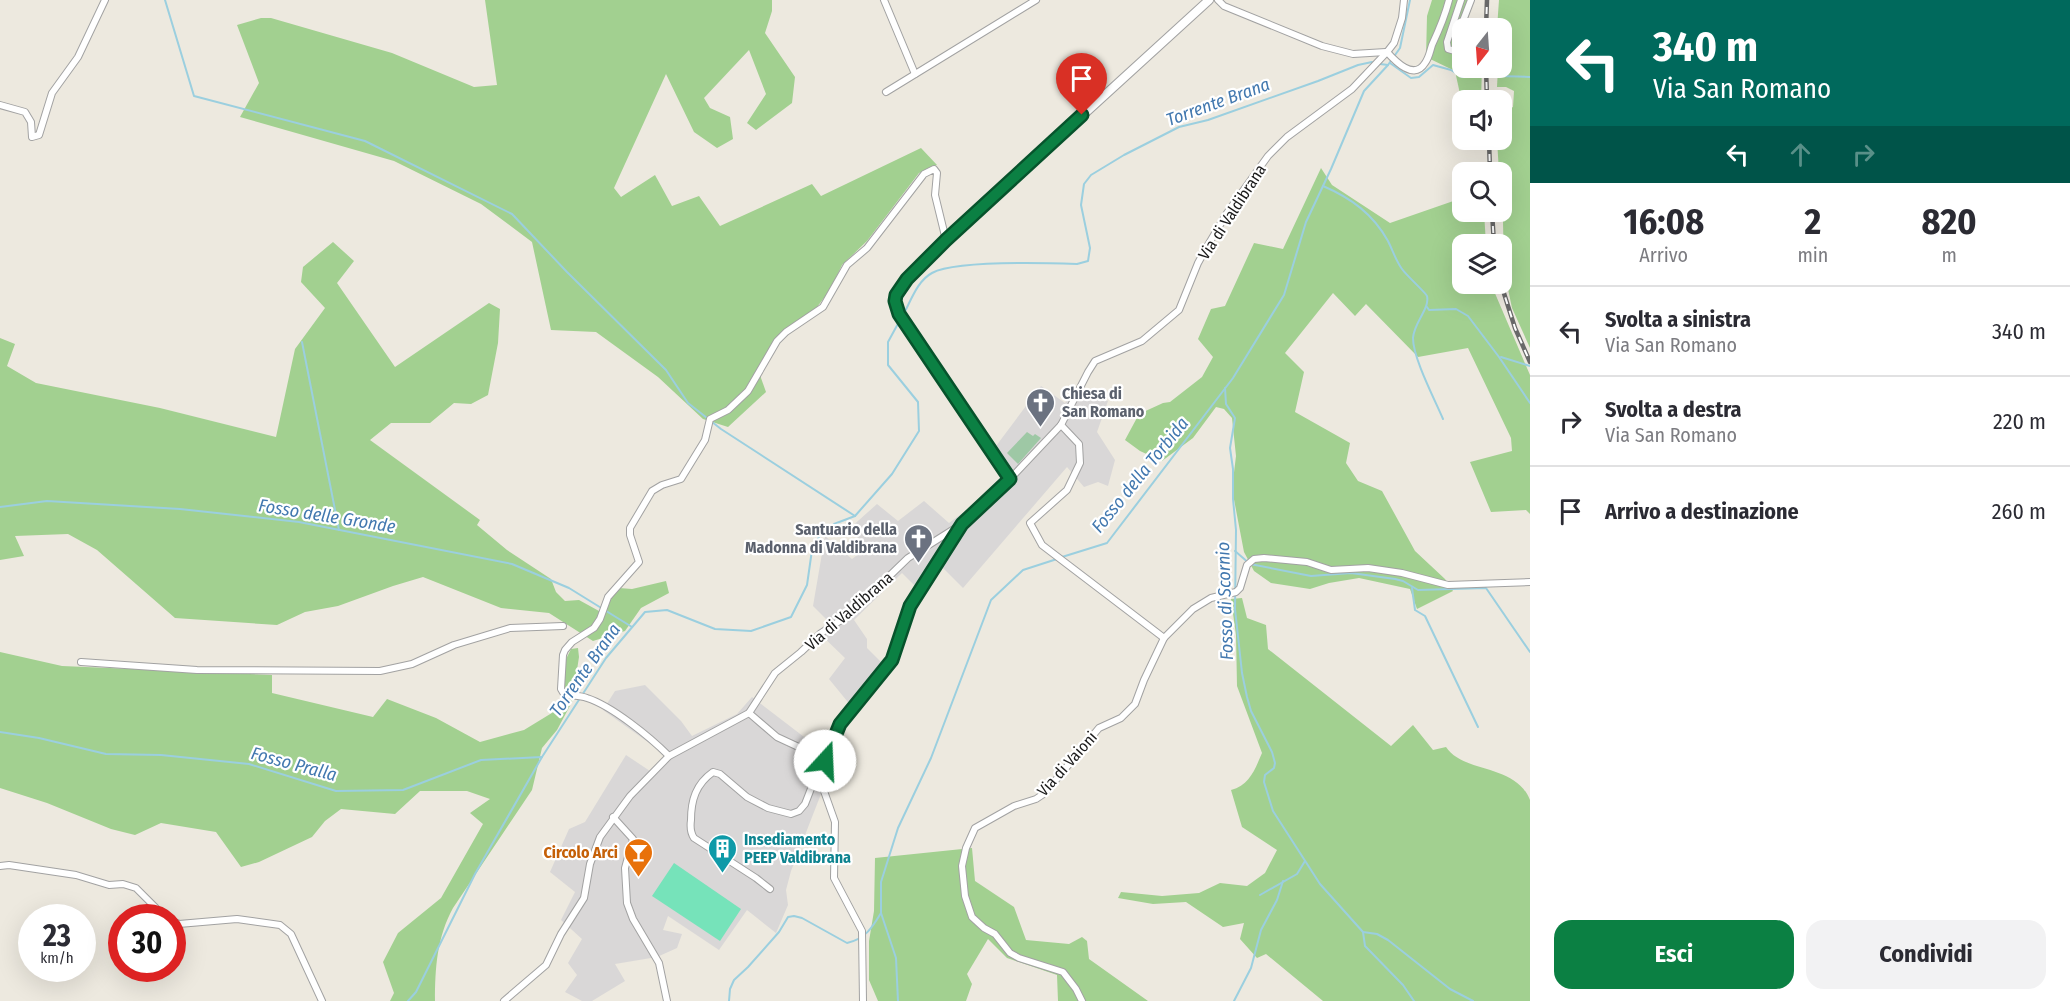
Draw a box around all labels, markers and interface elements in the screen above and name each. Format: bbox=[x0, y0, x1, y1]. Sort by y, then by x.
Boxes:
north arrow bbox=[1452, 18, 1512, 78]
map controls bbox=[1452, 18, 1512, 294]
text: 340 m bbox=[1653, 22, 1758, 72]
icon: left bbox=[1554, 24, 1632, 102]
pin bbox=[1056, 53, 1107, 115]
icon: arrive bbox=[1065, 62, 1098, 95]
water label: Torrente Brana bbox=[1163, 73, 1273, 131]
text: Via San Romano bbox=[1653, 73, 1831, 105]
button: sound bbox=[1452, 90, 1512, 150]
icon: left bbox=[1721, 138, 1754, 171]
icon: ahead bbox=[1784, 138, 1817, 171]
icon: right bbox=[1847, 138, 1880, 171]
street label: Via di Valdibrana bbox=[1194, 161, 1270, 263]
button: search bbox=[1452, 162, 1512, 222]
text: 16:08 bbox=[1623, 200, 1704, 244]
text: 2 bbox=[1805, 200, 1821, 244]
text: 820 bbox=[1922, 200, 1977, 244]
button: layers bbox=[1452, 234, 1512, 294]
text: Arrivo bbox=[1639, 243, 1688, 267]
text: min bbox=[1797, 243, 1828, 267]
text: m bbox=[1941, 243, 1957, 267]
text: Svolta a sinistra bbox=[1605, 306, 1751, 333]
icon: left bbox=[1554, 315, 1587, 348]
text: 340 m bbox=[1992, 318, 2046, 345]
text: Via San Romano bbox=[1605, 333, 1737, 357]
place label: Chiesa di San Romano bbox=[1062, 384, 1145, 421]
church icon: Chiesa di San Romano bbox=[1025, 386, 1057, 428]
text: Svolta a destra bbox=[1605, 396, 1742, 423]
icon: right bbox=[1554, 405, 1587, 438]
text: 220 m bbox=[1993, 408, 2046, 435]
water label: Fosso della Torbida bbox=[1087, 413, 1193, 537]
text: Via San Romano bbox=[1605, 423, 1737, 447]
water label: Fosso delle Gronde bbox=[257, 494, 397, 538]
icon: arrive bbox=[1554, 495, 1587, 528]
text: Arrivo a destinazione bbox=[1605, 498, 1799, 525]
text: 260 m bbox=[1992, 498, 2046, 525]
place label: Santuario della Madonna di Valdibrana bbox=[745, 520, 897, 557]
church icon: Santuario della Madonna di Valdibrana bbox=[902, 522, 934, 564]
water label: Fosso di Scornio bbox=[1212, 541, 1238, 661]
street label: Via di Valdibrana bbox=[801, 568, 897, 654]
water label: Torrente Brana bbox=[545, 619, 625, 721]
street label: Via di Vaioni bbox=[1033, 728, 1101, 800]
position arrow bbox=[793, 729, 857, 793]
water label: Fosso Pralla bbox=[249, 742, 339, 786]
place label: Insediamento PEEP Valdibrana bbox=[744, 830, 851, 867]
building icon: Insediamento PEEP Valdibrana bbox=[707, 832, 739, 874]
bar icon: Circolo Arci bbox=[623, 836, 655, 878]
place label: Circolo Arci bbox=[543, 843, 618, 862]
speed limit sign: 30 bbox=[108, 904, 186, 982]
text: 23 bbox=[43, 918, 71, 954]
button: Esci bbox=[1554, 920, 1794, 989]
button: Condividi bbox=[1806, 920, 2046, 989]
text: km/h bbox=[40, 949, 74, 967]

